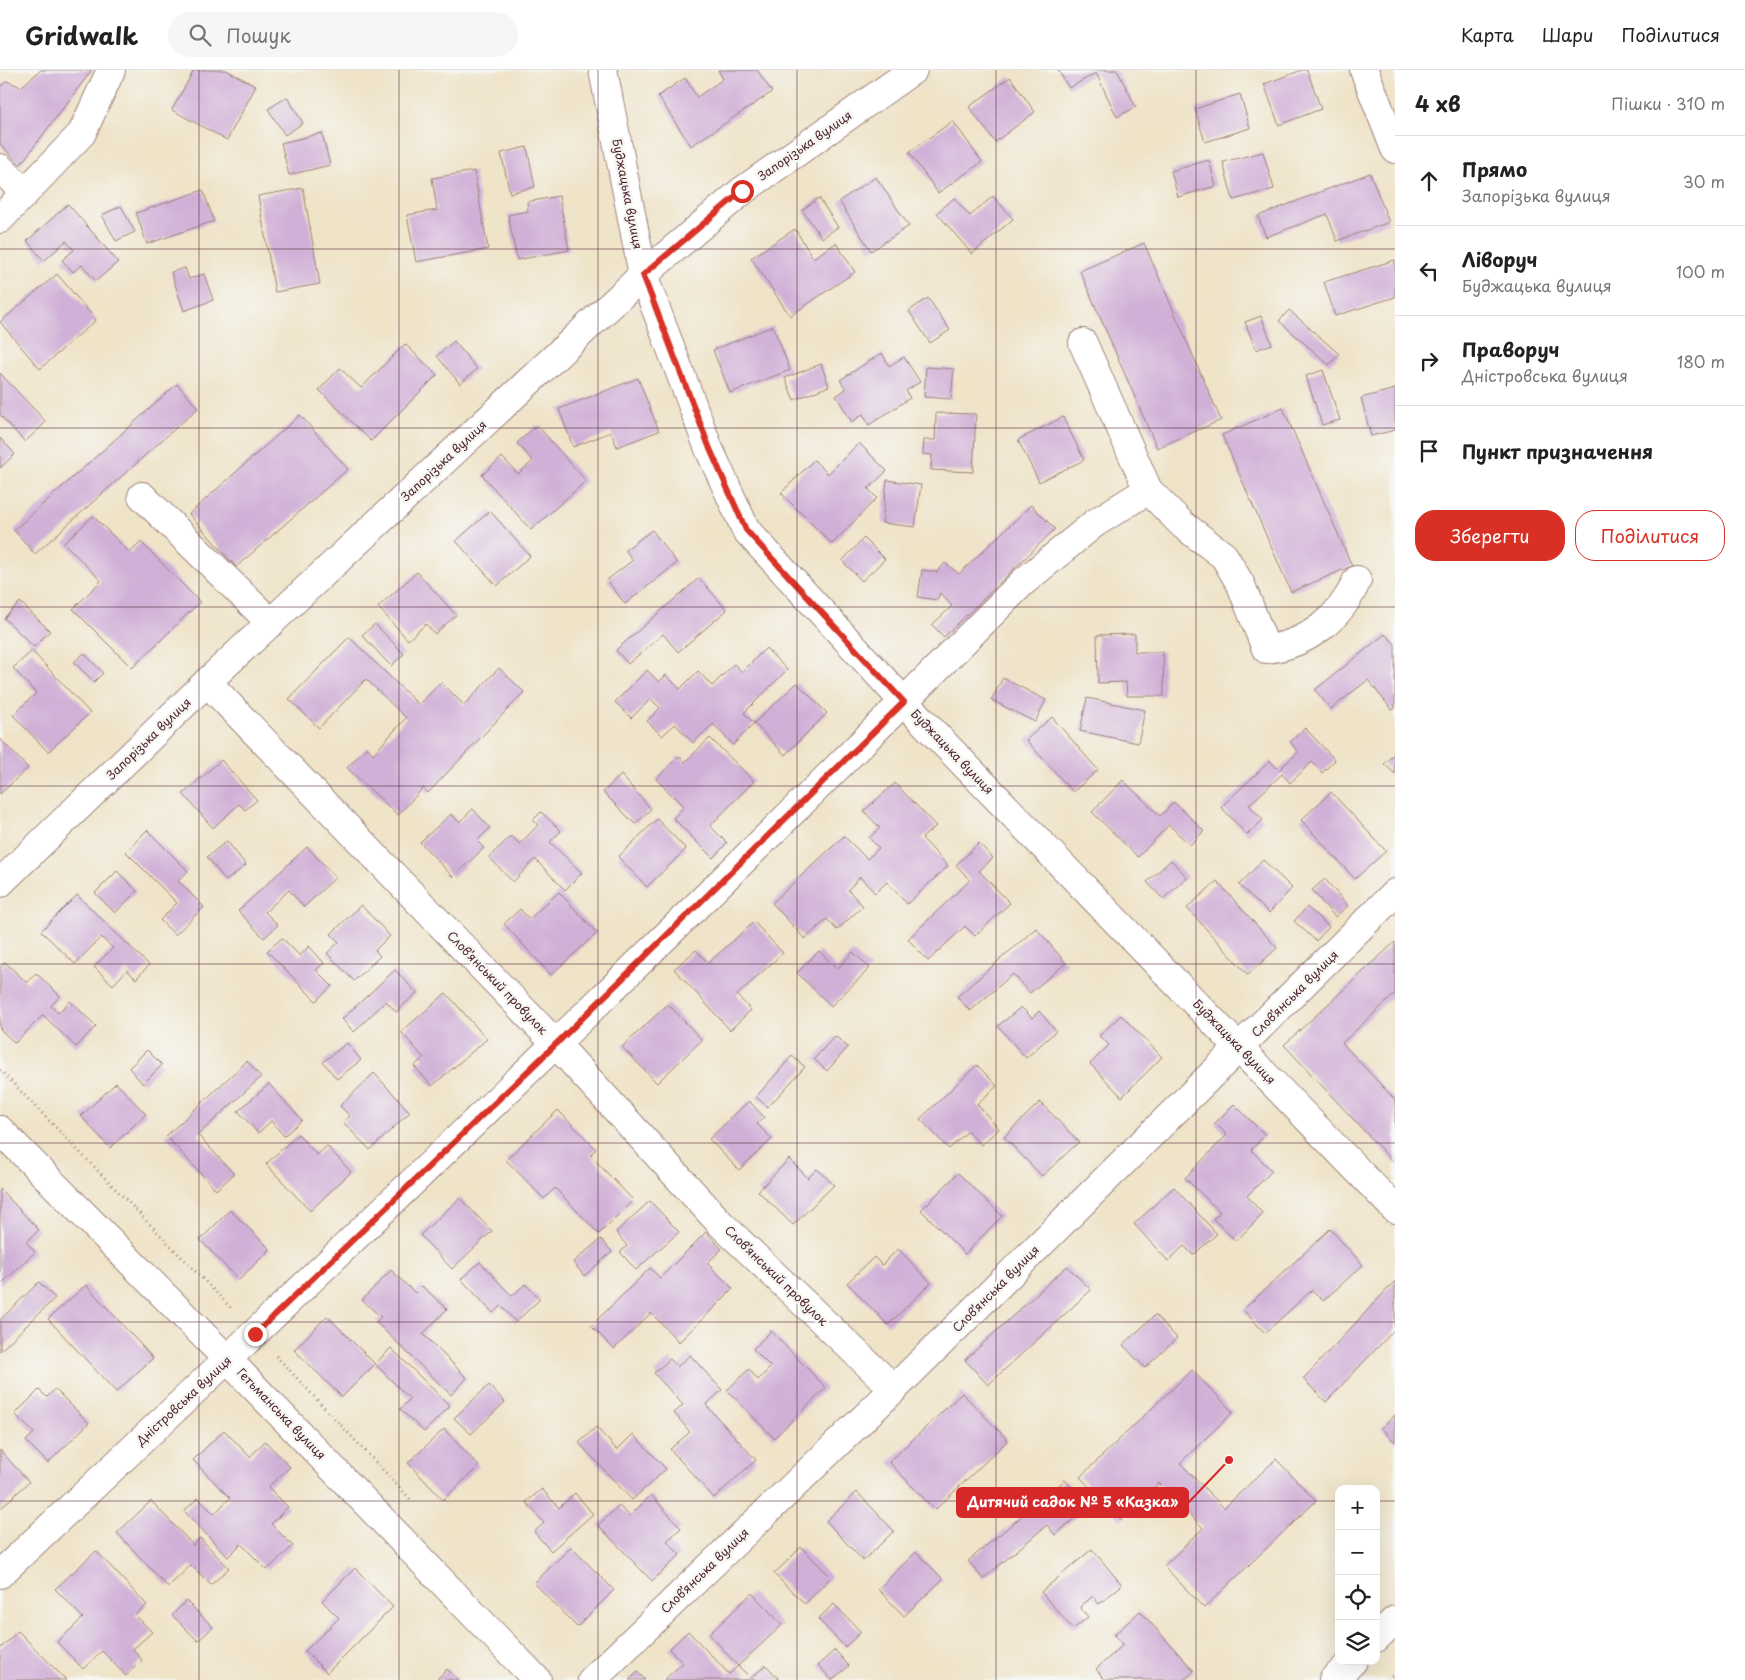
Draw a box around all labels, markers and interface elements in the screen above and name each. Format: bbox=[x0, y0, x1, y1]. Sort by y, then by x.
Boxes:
search box bbox=[168, 12, 518, 57]
text: Gridwalk bbox=[25, 17, 138, 53]
icon: search bbox=[186, 21, 214, 49]
text: Пошук bbox=[226, 21, 291, 49]
text: Карта bbox=[1461, 21, 1514, 48]
text: Шари bbox=[1542, 21, 1594, 48]
text: Поділитися bbox=[1622, 21, 1720, 48]
text: 4 хв bbox=[1415, 87, 1461, 119]
text: Пішки · 310 m bbox=[1611, 91, 1725, 115]
street label: Запорізька вулиця bbox=[754, 106, 855, 185]
street label: Буджацька вулиця bbox=[608, 137, 648, 251]
text: Прямо bbox=[1462, 155, 1527, 183]
icon: ahead bbox=[1415, 167, 1443, 195]
text: 30 m bbox=[1683, 169, 1725, 193]
route start bbox=[731, 180, 754, 203]
text: Запорізька вулиця bbox=[1462, 183, 1611, 207]
text: Ліворуч bbox=[1462, 245, 1538, 273]
icon: left bbox=[1415, 257, 1443, 285]
text: 100 m bbox=[1676, 259, 1725, 283]
text: Буджацька вулиця bbox=[1462, 273, 1612, 297]
text: Праворуч bbox=[1462, 335, 1559, 363]
icon: right bbox=[1415, 347, 1443, 375]
text: 180 m bbox=[1677, 349, 1725, 373]
text: Дністровська вулиця bbox=[1462, 363, 1628, 387]
street label: Запорізька вулиця bbox=[396, 416, 490, 505]
icon: arrive bbox=[1415, 437, 1443, 465]
text: Пункт призначення bbox=[1462, 437, 1653, 465]
button: Зберегти bbox=[1415, 510, 1565, 561]
button: Поділитися bbox=[1575, 510, 1725, 561]
street label: Запорізька вулиця bbox=[102, 693, 195, 783]
street label: Буджацька вулиця bbox=[907, 705, 998, 798]
street label: Словʼянський провулок bbox=[443, 927, 553, 1039]
street label: Словʼянська вулиця bbox=[1247, 946, 1342, 1041]
street label: Буджацька вулиця bbox=[1189, 995, 1280, 1088]
street label: Словʼянський провулок bbox=[721, 1221, 833, 1330]
street label: Словʼянська вулиця bbox=[948, 1241, 1043, 1336]
route end bbox=[244, 1323, 267, 1346]
street label: Дністровська вулиця bbox=[131, 1351, 235, 1450]
street label: Гетьманська вулиця bbox=[233, 1363, 330, 1463]
map controls bbox=[1335, 1485, 1380, 1665]
button: + bbox=[1335, 1485, 1380, 1530]
callout: Дитячий садок № 5 «Казка» bbox=[957, 1488, 1188, 1517]
text: Дитячий садок № 5 «Казка» bbox=[967, 1491, 1179, 1512]
street label: Словʼянська вулиця bbox=[656, 1523, 752, 1617]
button: − bbox=[1335, 1530, 1380, 1575]
button: locate bbox=[1335, 1575, 1380, 1620]
button: layers bbox=[1335, 1620, 1380, 1665]

